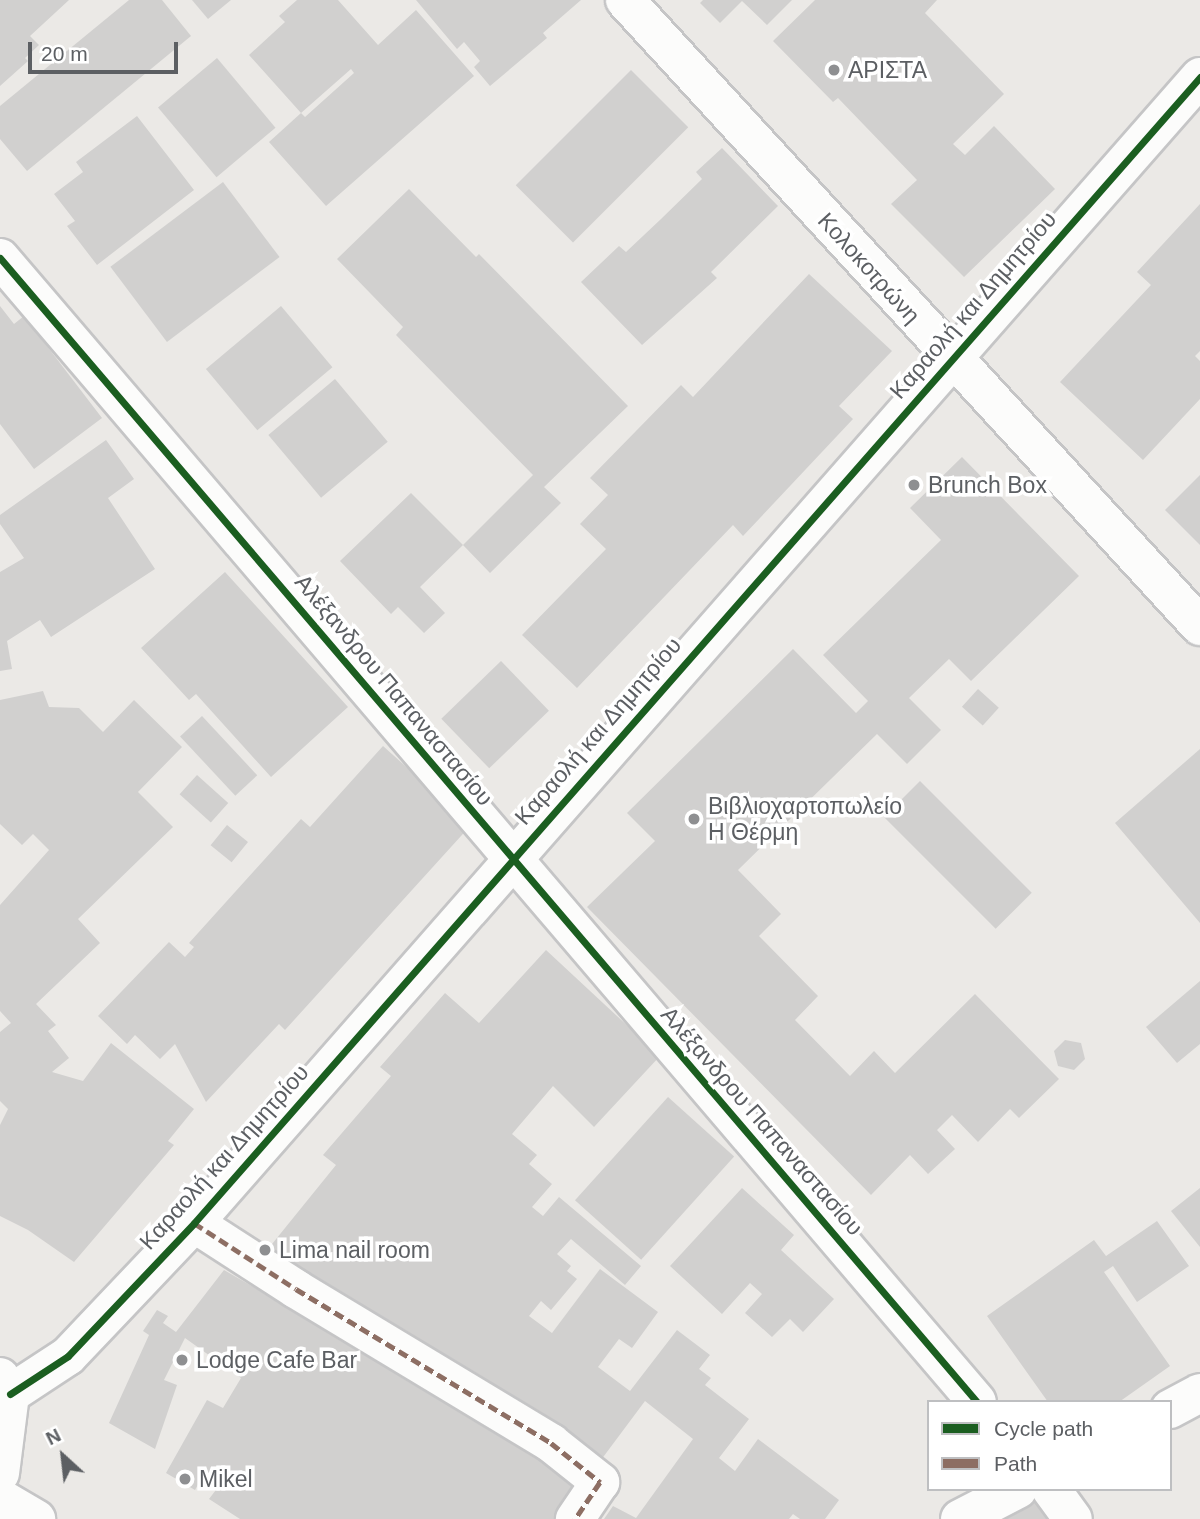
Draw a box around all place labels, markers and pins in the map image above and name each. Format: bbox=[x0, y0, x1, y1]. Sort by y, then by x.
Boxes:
place label: ΑΡΙΣΤΑ bbox=[848, 56, 927, 84]
marker: ΑΡΙΣΤΑ bbox=[826, 62, 842, 78]
place label: Brunch Box bbox=[928, 471, 1047, 499]
marker: Brunch Box bbox=[906, 477, 922, 493]
place label: Βιβλιοχαρτοπωλείο Η Θέρμη bbox=[708, 792, 902, 846]
marker: Βιβλιοχαρτοπωλείο Η Θέρμη bbox=[686, 811, 702, 827]
place label: Lima nail room bbox=[279, 1236, 430, 1264]
marker: Lima nail room bbox=[257, 1242, 273, 1258]
place label: Lodge Cafe Bar bbox=[196, 1346, 357, 1374]
marker: Lodge Cafe Bar bbox=[174, 1352, 190, 1368]
place label: Mikel bbox=[199, 1465, 253, 1493]
marker: Mikel bbox=[177, 1471, 193, 1487]

